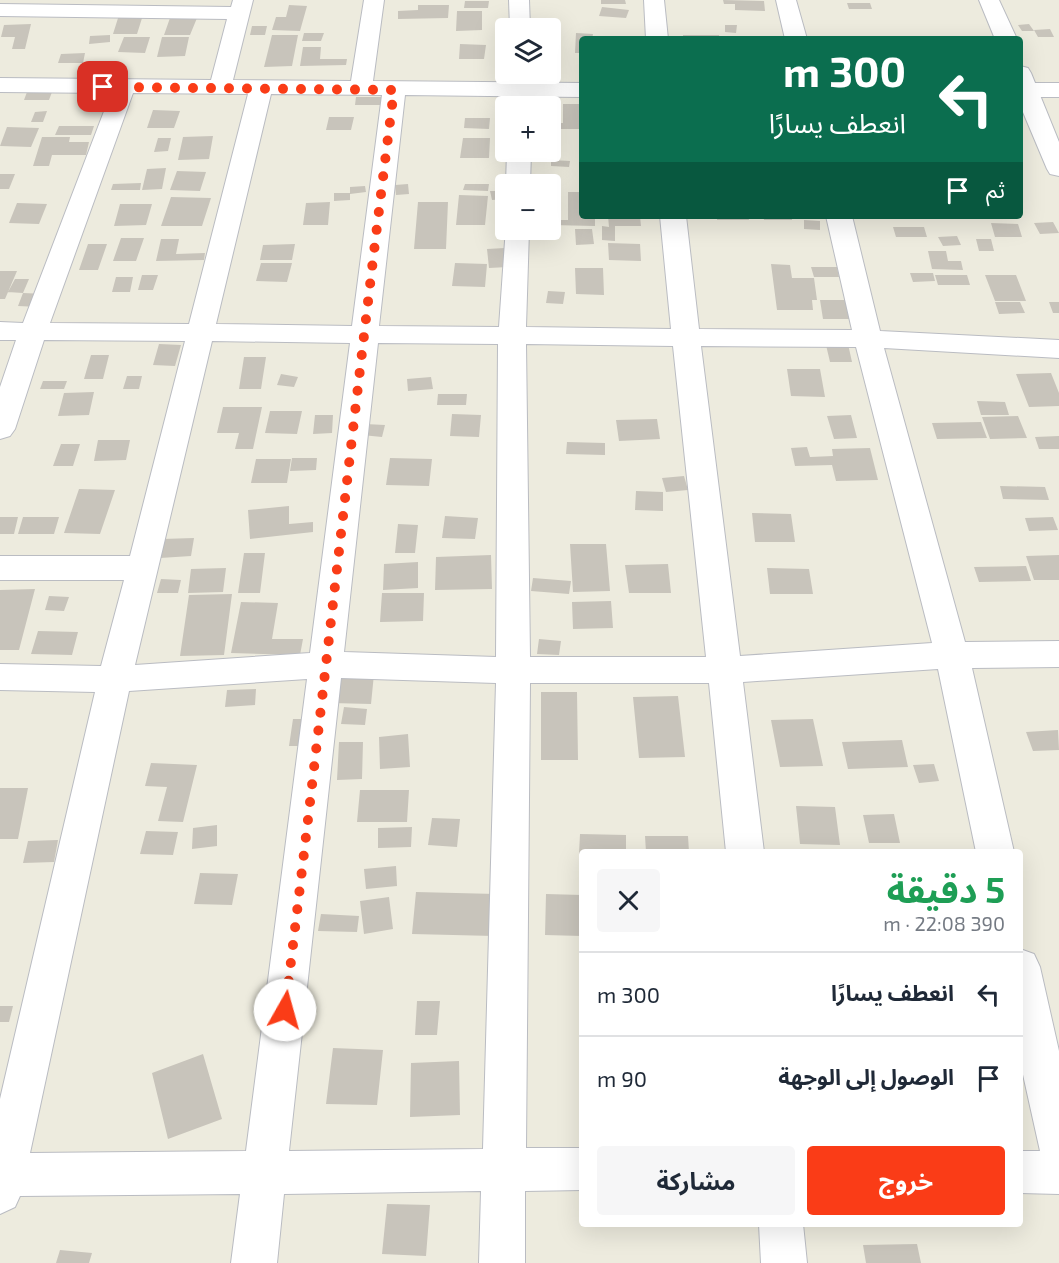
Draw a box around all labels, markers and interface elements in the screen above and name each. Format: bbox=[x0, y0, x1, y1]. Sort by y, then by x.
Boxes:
map controls bbox=[495, 18, 561, 240]
button: layers bbox=[495, 18, 561, 84]
text: 300 m bbox=[783, 45, 906, 95]
icon: left bbox=[927, 60, 1005, 138]
pin bbox=[77, 61, 128, 112]
icon: arrive bbox=[86, 70, 119, 103]
button: + bbox=[495, 96, 561, 162]
text: انعطف يسارًا bbox=[769, 106, 906, 138]
button: − bbox=[495, 174, 561, 240]
icon: arrive bbox=[941, 174, 974, 207]
text: ثم bbox=[986, 176, 1005, 202]
text: 5 دقيقة bbox=[887, 867, 1005, 910]
button: close bbox=[597, 869, 660, 932]
text: 390 m · 22:08 bbox=[883, 911, 1005, 935]
position arrow bbox=[253, 978, 317, 1042]
icon: left bbox=[972, 978, 1005, 1011]
text: انعطف يسارًا bbox=[831, 979, 954, 1005]
text: 300 m bbox=[597, 981, 660, 1007]
icon: arrive bbox=[972, 1062, 1005, 1095]
text: الوصول إلى الوجهة bbox=[778, 1063, 954, 1089]
text: 90 m bbox=[597, 1065, 647, 1091]
button: مشاركة bbox=[597, 1146, 795, 1215]
button: خروج bbox=[807, 1146, 1005, 1215]

